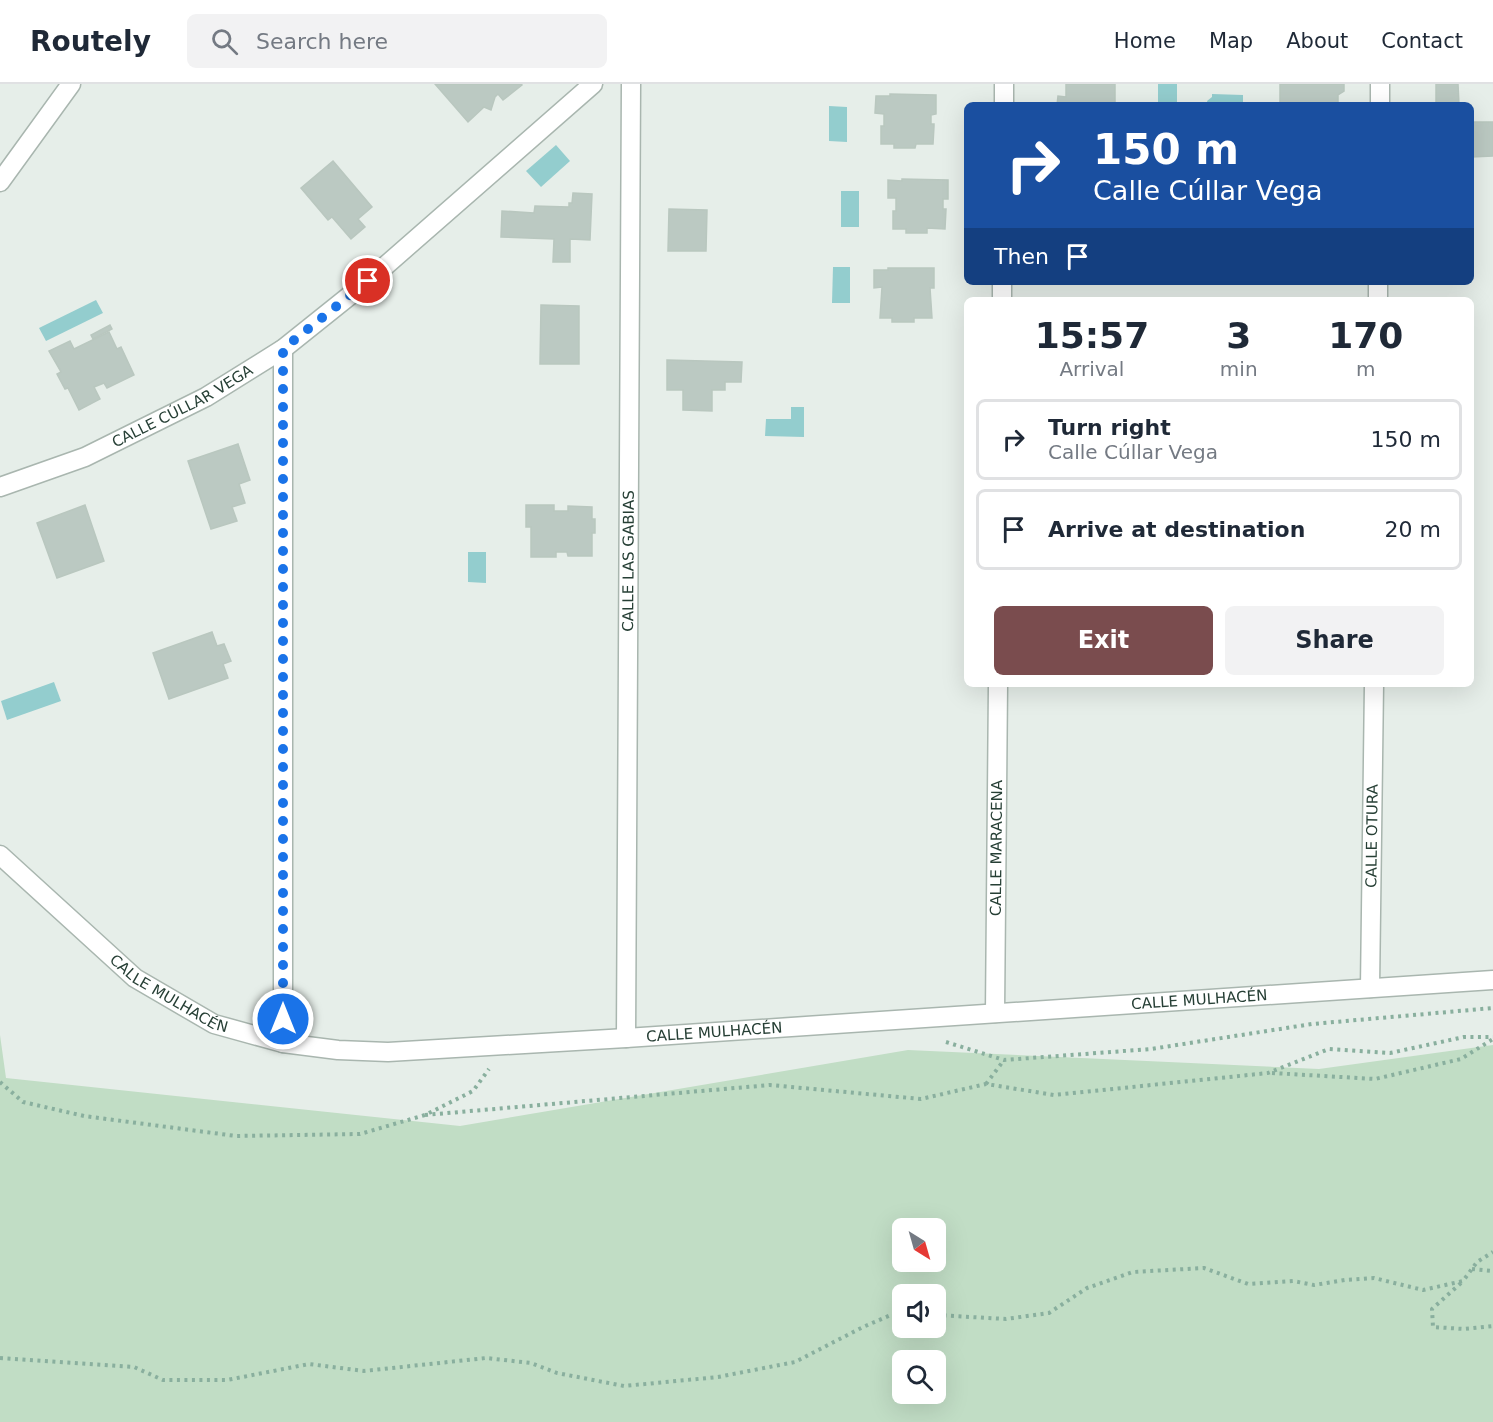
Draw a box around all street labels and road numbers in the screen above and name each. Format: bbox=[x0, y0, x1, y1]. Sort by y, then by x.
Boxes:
street label: CALLE CÚLLAR VEGA bbox=[109, 361, 257, 451]
street label: CALLE LAS GABIAS bbox=[619, 490, 638, 632]
street label: CALLE MARACENA bbox=[987, 779, 1006, 916]
street label: CALLE OTURA bbox=[1362, 783, 1382, 888]
street label: CALLE MULHACÉN bbox=[106, 951, 230, 1036]
street label: CALLE MULHACÉN bbox=[1131, 986, 1268, 1013]
street label: CALLE MULHACÉN bbox=[646, 1018, 783, 1046]

